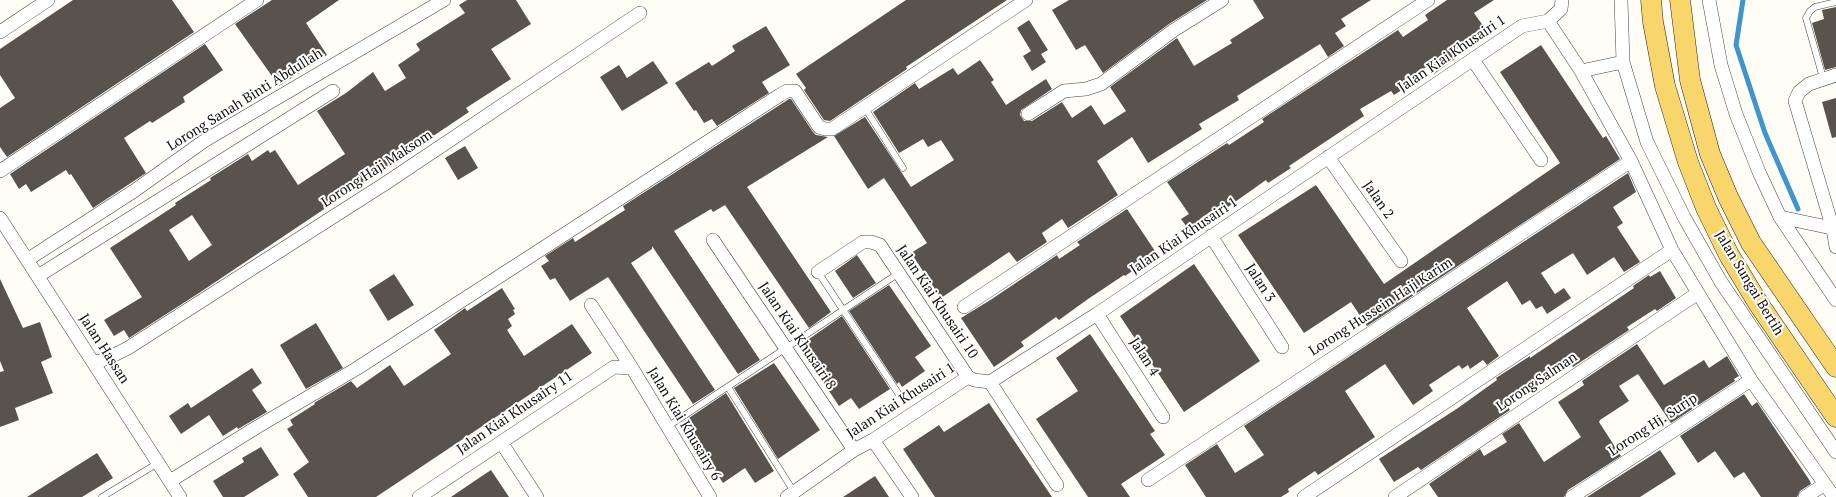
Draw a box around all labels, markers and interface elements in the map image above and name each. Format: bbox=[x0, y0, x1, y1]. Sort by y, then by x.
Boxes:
street label: Jalan Kiai Khusairi 1 bbox=[1395, 12, 1509, 96]
street label: Lorong Sanah Binti Abdullah bbox=[164, 45, 326, 155]
street label: Lorong Haji Maksom bbox=[318, 127, 436, 211]
street label: Jalan 2 bbox=[1359, 178, 1397, 222]
street label: Jalan Kiai Khusairi 1 bbox=[1127, 194, 1241, 278]
street label: Jalan Sungai Bertih bbox=[1711, 227, 1787, 339]
street label: Jalan Kiai Khusairi 10 bbox=[893, 242, 981, 362]
street label: Lorong Hussein Haji Karim bbox=[1306, 254, 1456, 360]
street label: Jalan 3 bbox=[1241, 261, 1279, 305]
street label: Jalan Kiai Khusairi 8 bbox=[755, 279, 839, 393]
street label: Jalan Hassan bbox=[75, 311, 133, 387]
street label: Jalan 4 bbox=[1125, 335, 1163, 379]
street label: Lorong Salman bbox=[1493, 349, 1581, 415]
street label: Jalan Kiai Khusairi 1 bbox=[844, 360, 958, 442]
street label: Jalan Kiai Khusairy 6 bbox=[644, 364, 724, 484]
street label: Jalan Kiai Khusairy 11 bbox=[454, 368, 576, 458]
street label: Lorong Hj. Surip bbox=[1606, 390, 1700, 460]

